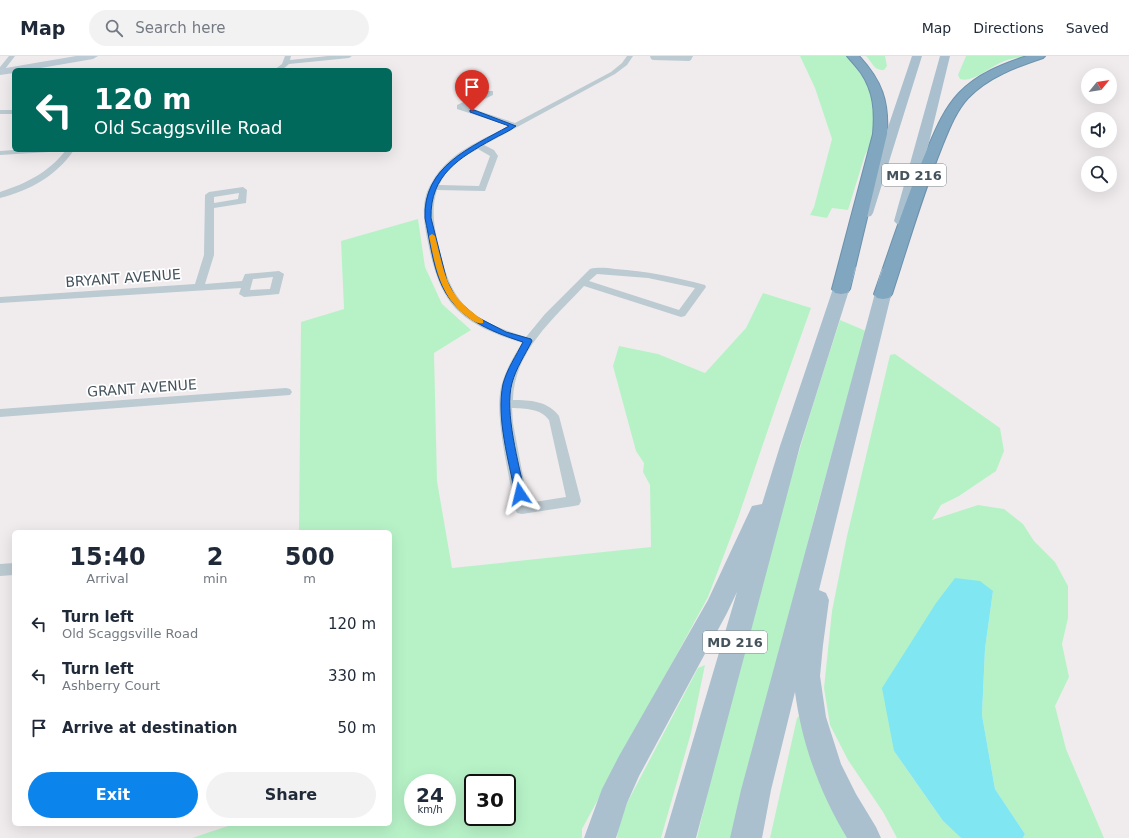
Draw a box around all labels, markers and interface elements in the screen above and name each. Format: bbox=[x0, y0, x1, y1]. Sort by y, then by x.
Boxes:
search box bbox=[89, 10, 369, 46]
text: Map bbox=[20, 17, 65, 39]
icon: search bbox=[103, 17, 125, 39]
text: Search here bbox=[135, 19, 225, 37]
text: Map bbox=[922, 20, 951, 36]
text: Directions bbox=[973, 20, 1044, 36]
text: Saved bbox=[1066, 20, 1109, 36]
north arrow bbox=[1081, 68, 1117, 104]
map controls bbox=[1081, 68, 1117, 192]
pin bbox=[455, 70, 489, 111]
icon: arrive bbox=[461, 76, 483, 98]
text: 120 m bbox=[94, 83, 191, 116]
icon: left bbox=[28, 84, 80, 136]
button: sound bbox=[1081, 112, 1117, 148]
text: Old Scaggsville Road bbox=[94, 117, 283, 138]
button: search bbox=[1081, 156, 1117, 192]
road number: MD 216 bbox=[882, 164, 946, 186]
street label: BRYANT AVENUE bbox=[65, 266, 181, 290]
street label: GRANT AVENUE bbox=[87, 376, 197, 400]
position arrow bbox=[499, 473, 541, 515]
text: 15:40 bbox=[69, 543, 146, 571]
text: 2 bbox=[207, 543, 223, 571]
text: 500 bbox=[285, 543, 335, 571]
text: Arrival bbox=[86, 571, 129, 586]
text: min bbox=[203, 571, 227, 586]
text: m bbox=[303, 571, 316, 586]
text: Turn left bbox=[62, 608, 134, 626]
icon: left bbox=[28, 613, 50, 635]
text: 120 m bbox=[328, 615, 376, 633]
text: Old Scaggsville Road bbox=[62, 626, 198, 641]
road number: MD 216 bbox=[703, 631, 767, 653]
text: Turn left bbox=[62, 660, 134, 678]
icon: left bbox=[28, 665, 50, 687]
text: 330 m bbox=[328, 667, 376, 685]
text: Ashberry Court bbox=[62, 678, 160, 693]
icon: arrive bbox=[28, 717, 50, 739]
text: Arrive at destination bbox=[62, 719, 237, 737]
text: 50 m bbox=[338, 719, 376, 737]
button: Exit bbox=[28, 772, 198, 818]
button: Share bbox=[206, 772, 376, 818]
speed limit sign: 30 bbox=[464, 774, 516, 826]
text: 24 bbox=[416, 783, 444, 807]
text: km/h bbox=[417, 804, 443, 815]

